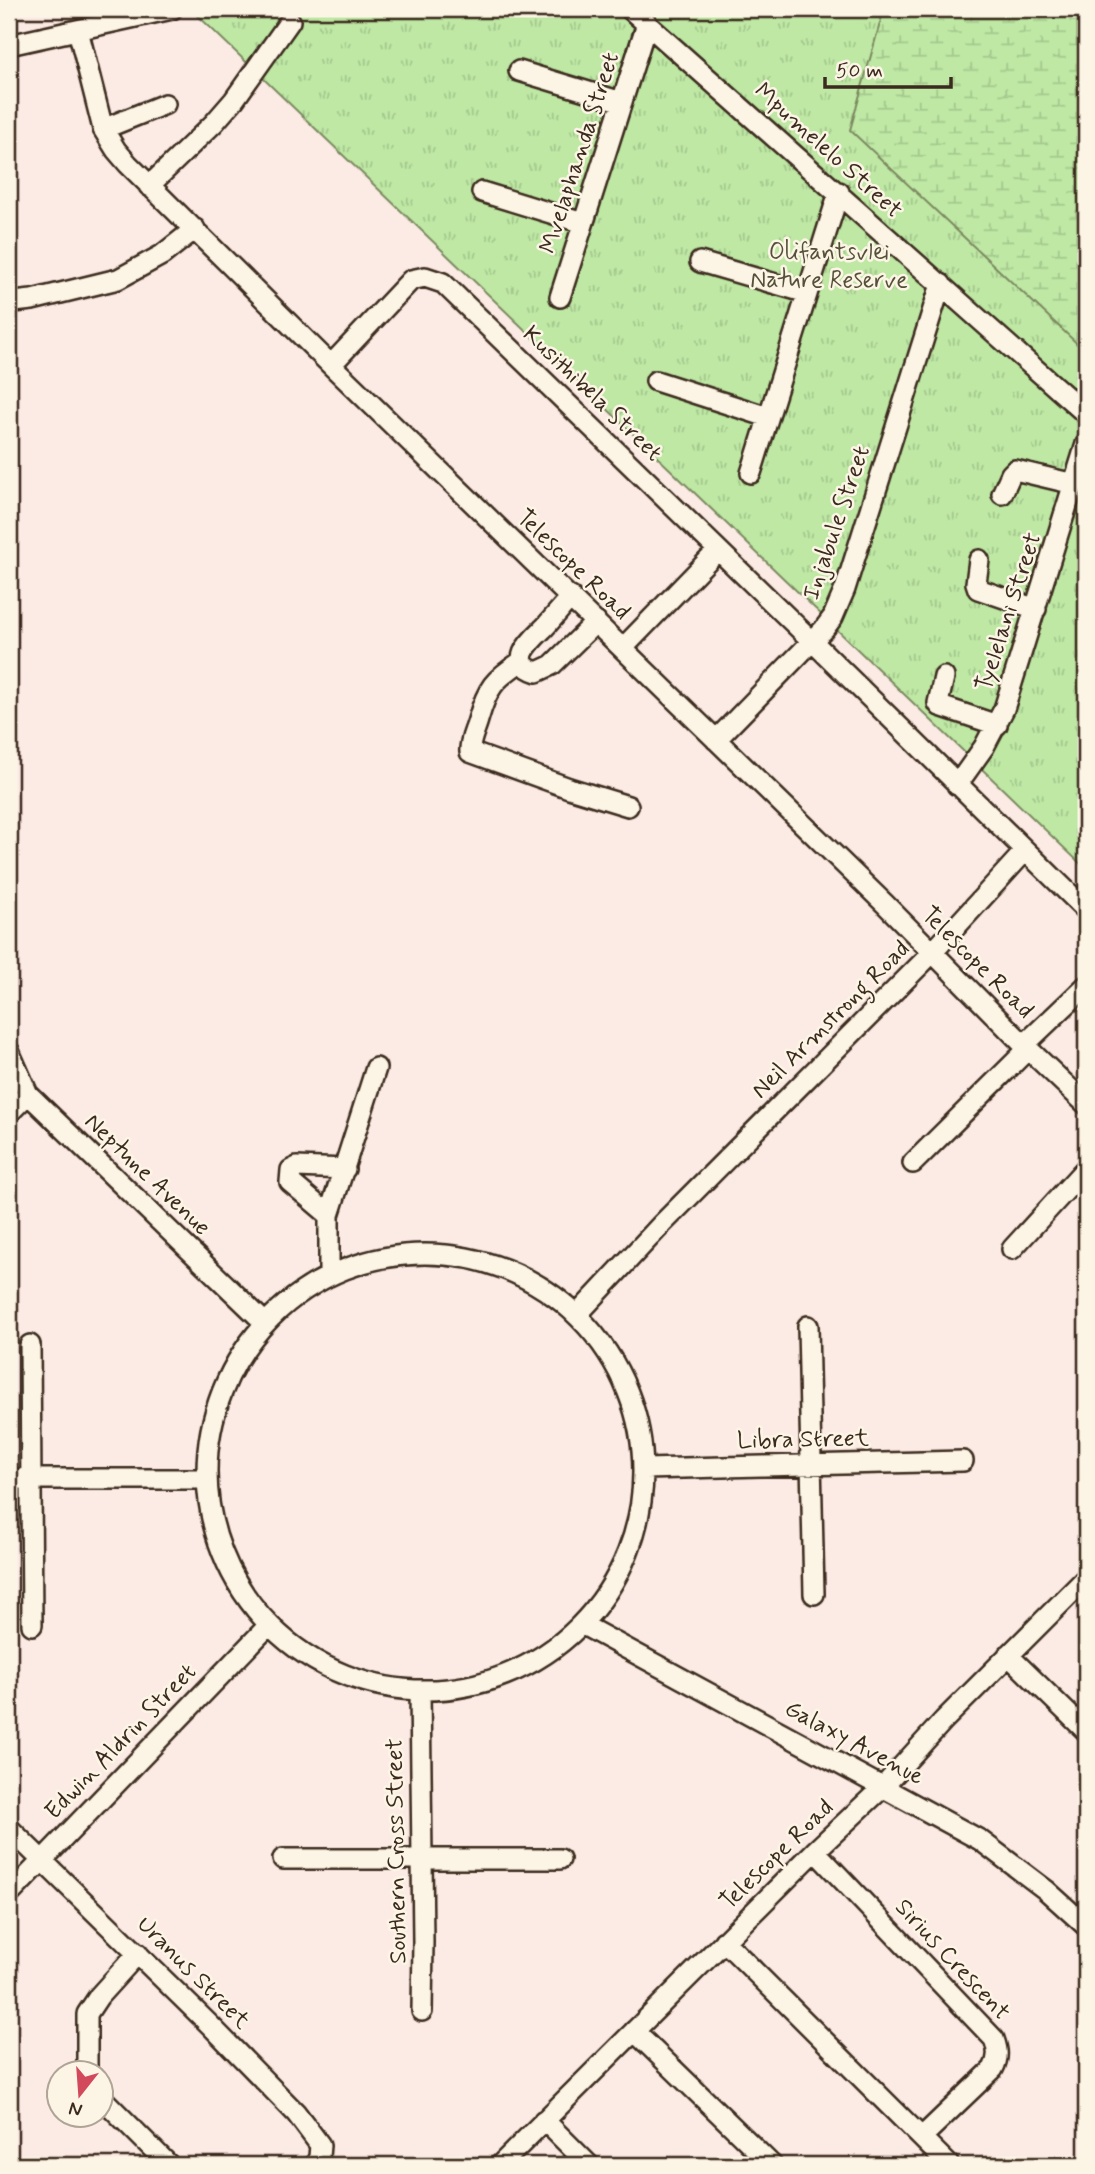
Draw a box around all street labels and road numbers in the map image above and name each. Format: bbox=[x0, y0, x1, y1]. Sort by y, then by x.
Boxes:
street label: Mvelaphanda Street bbox=[533, 48, 627, 258]
street label: Mpumelelo Street bbox=[747, 76, 909, 226]
street label: Kusithibela Street bbox=[516, 319, 668, 469]
street label: Injabule Street bbox=[796, 442, 878, 604]
street label: Telescope Road bbox=[509, 503, 637, 627]
street label: Tyelelani Street bbox=[969, 529, 1049, 695]
street label: Telescope Road bbox=[914, 900, 1040, 1026]
street label: Neil Armstrong Road bbox=[745, 934, 919, 1108]
street label: Neptune Avenue bbox=[77, 1107, 217, 1243]
street label: Libra Street bbox=[737, 1423, 869, 1457]
street label: Edwin Aldrin Street bbox=[38, 1657, 204, 1827]
street label: Galaxy Avenue bbox=[779, 1693, 929, 1793]
street label: Southern Cross Street bbox=[380, 1738, 414, 1964]
street label: Telescope Road bbox=[713, 1793, 841, 1917]
street label: Sirius Crescent bbox=[888, 1892, 1016, 2028]
street label: Uranus Street bbox=[130, 1910, 256, 2036]

